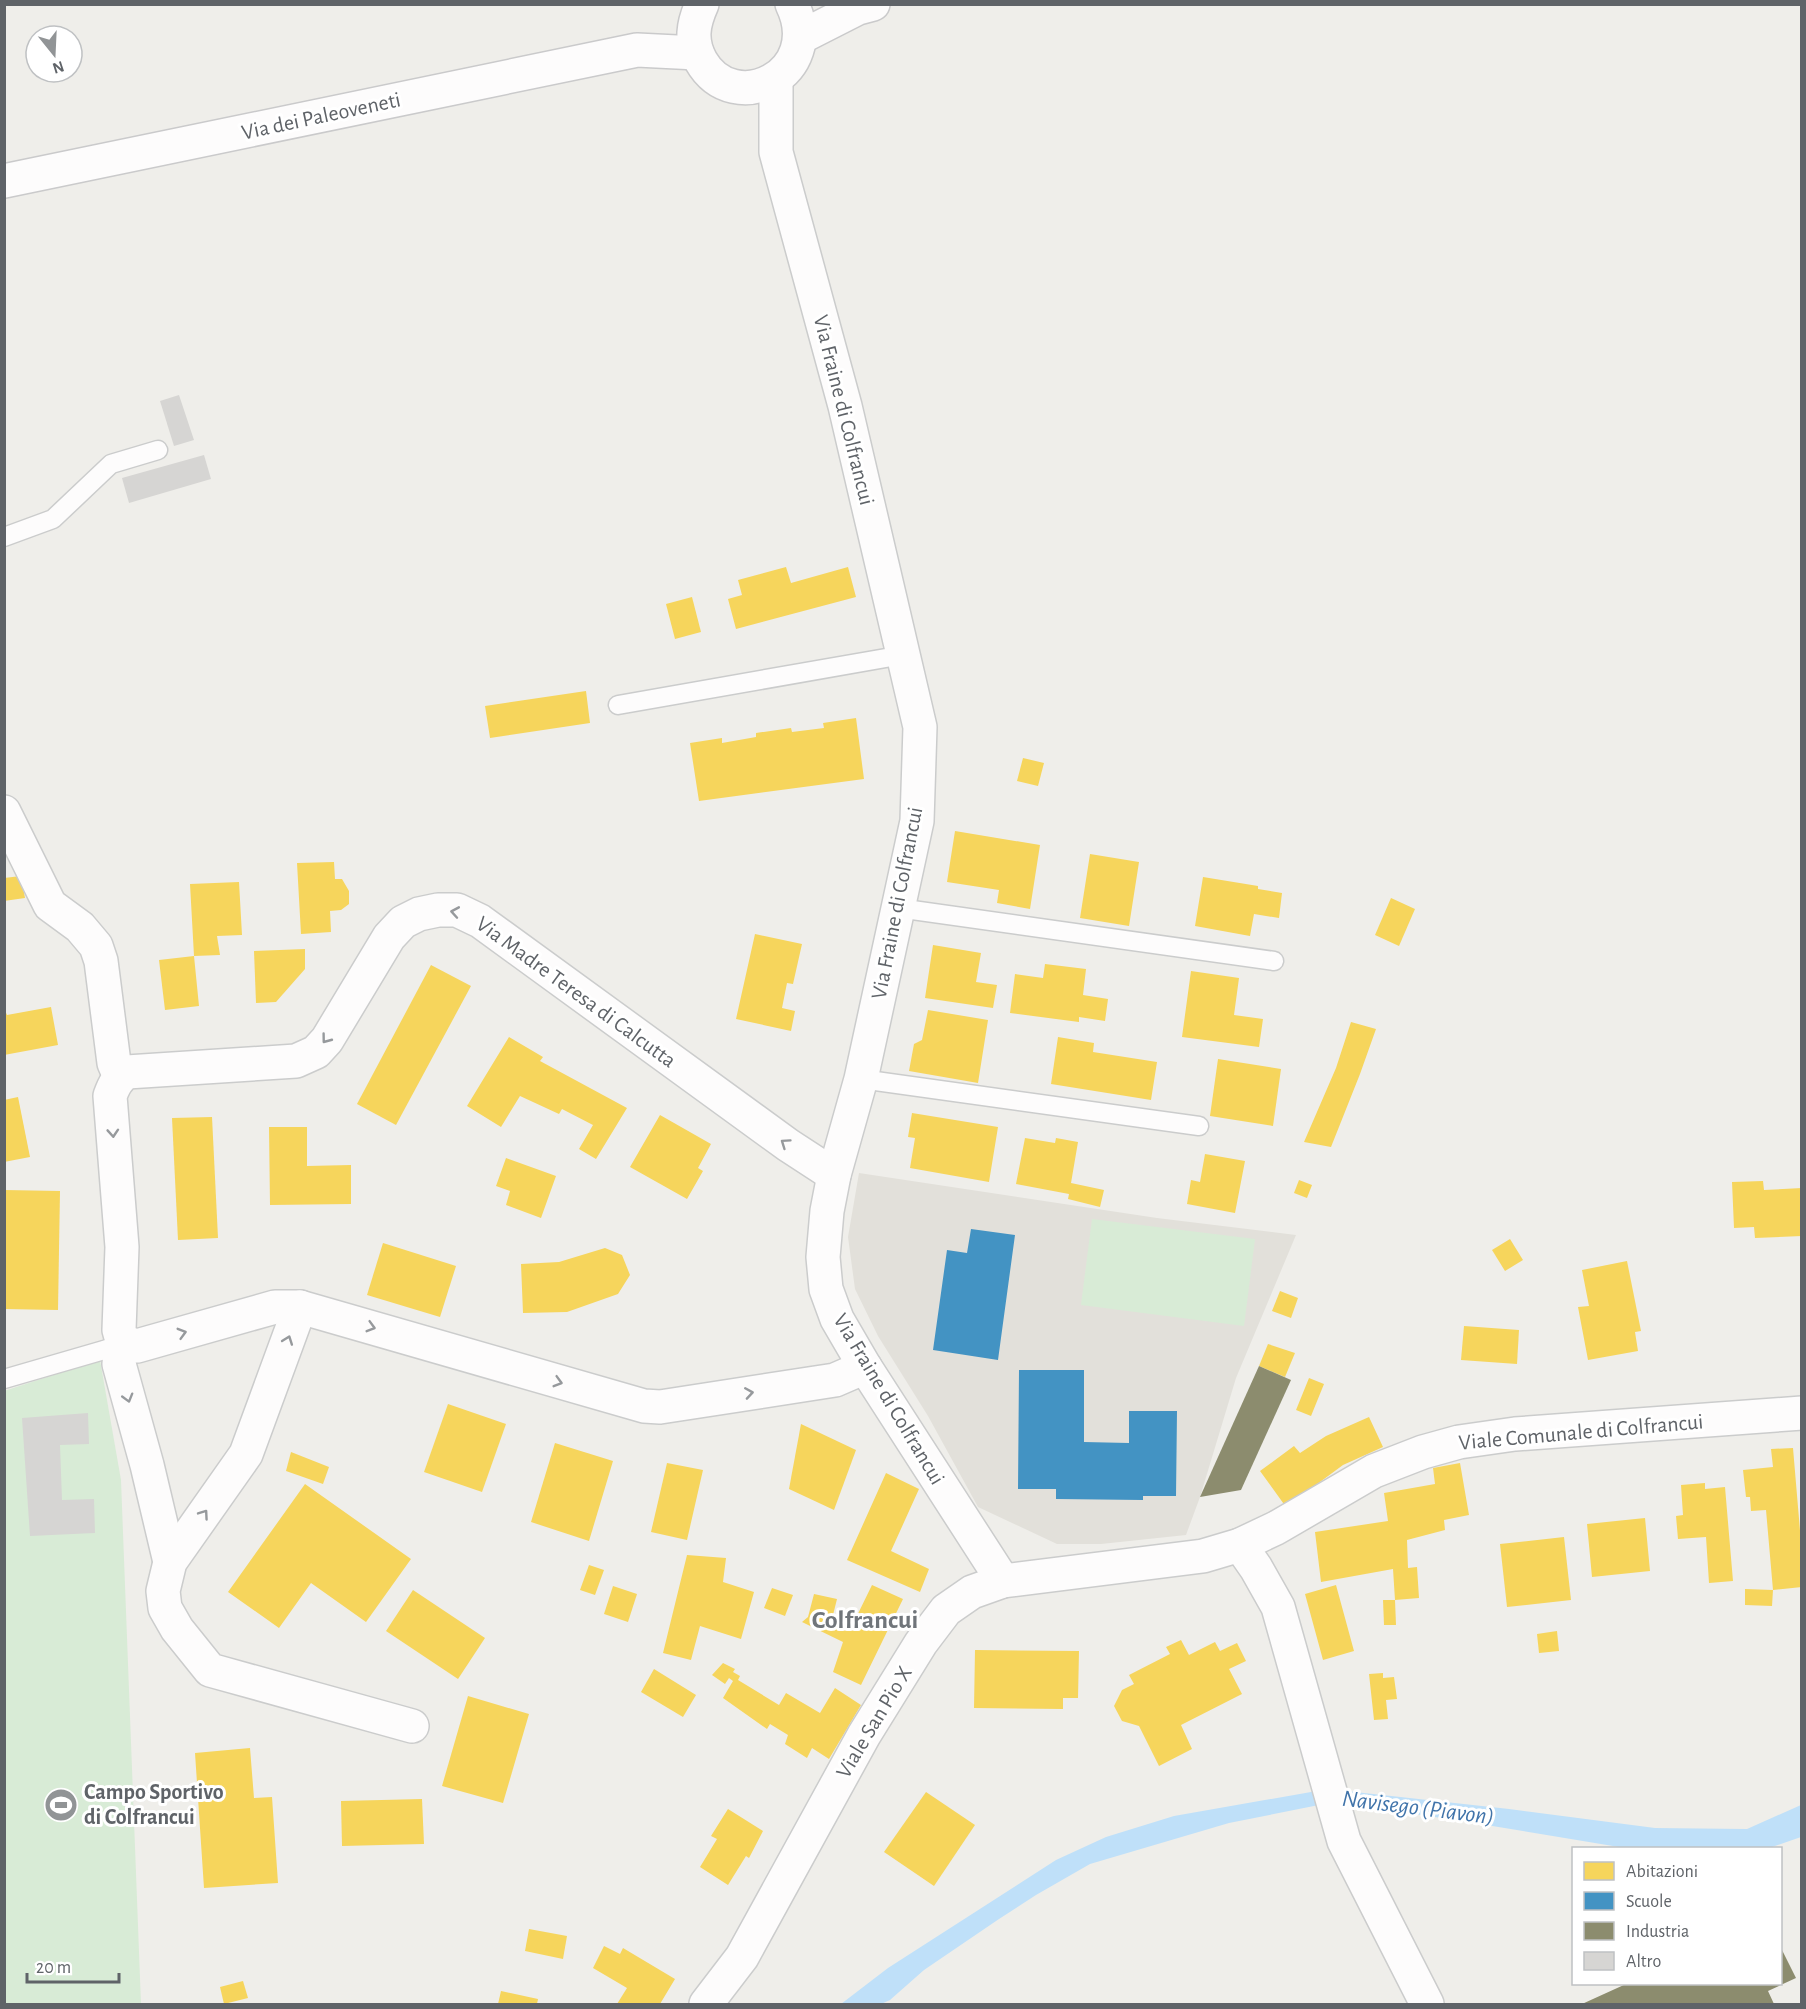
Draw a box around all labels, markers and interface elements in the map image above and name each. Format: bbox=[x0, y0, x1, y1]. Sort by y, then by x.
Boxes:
north arrow bbox=[24, 24, 84, 84]
text: N bbox=[51, 58, 66, 77]
street label: Via dei Paleoveneti bbox=[239, 88, 403, 144]
street label: Via Fraine di Colfrancui bbox=[810, 313, 878, 507]
street label: Via Fraine di Colfrancui bbox=[868, 805, 926, 1001]
one-way arrow bbox=[450, 906, 460, 918]
street label: Via Madre Teresa di Calcutta bbox=[472, 912, 680, 1072]
one-way arrow bbox=[322, 1033, 333, 1044]
one-way arrow bbox=[106, 1128, 119, 1137]
one-way arrow bbox=[781, 1139, 792, 1150]
street label: Via Fraine di Colfrancui bbox=[829, 1310, 949, 1488]
one-way arrow bbox=[366, 1320, 376, 1333]
one-way arrow bbox=[176, 1328, 187, 1340]
one-way arrow bbox=[281, 1335, 294, 1346]
one-way arrow bbox=[552, 1375, 563, 1387]
one-way arrow bbox=[744, 1388, 753, 1400]
one-way arrow bbox=[121, 1392, 133, 1402]
street label: Viale Comunale di Colfrancui bbox=[1458, 1410, 1704, 1454]
one-way arrow bbox=[197, 1510, 208, 1521]
district label: Colfrancui bbox=[812, 1607, 918, 1633]
street label: Viale San Pio X bbox=[832, 1662, 916, 1782]
place label: Campo Sportivo di Colfrancui bbox=[84, 1781, 224, 1828]
sports icon: Campo Sportivo di Colfrancui bbox=[43, 1787, 79, 1823]
water label: Navisego (Piavon) bbox=[1341, 1787, 1495, 1829]
legend bbox=[1572, 1847, 1782, 1985]
text: Abitazioni bbox=[1626, 1863, 1698, 1881]
text: Scuole bbox=[1626, 1893, 1672, 1911]
text: Industria bbox=[1626, 1923, 1689, 1941]
scale bar bbox=[27, 1946, 118, 1984]
text: Altro bbox=[1626, 1953, 1661, 1971]
text: 20 m bbox=[36, 1959, 71, 1977]

